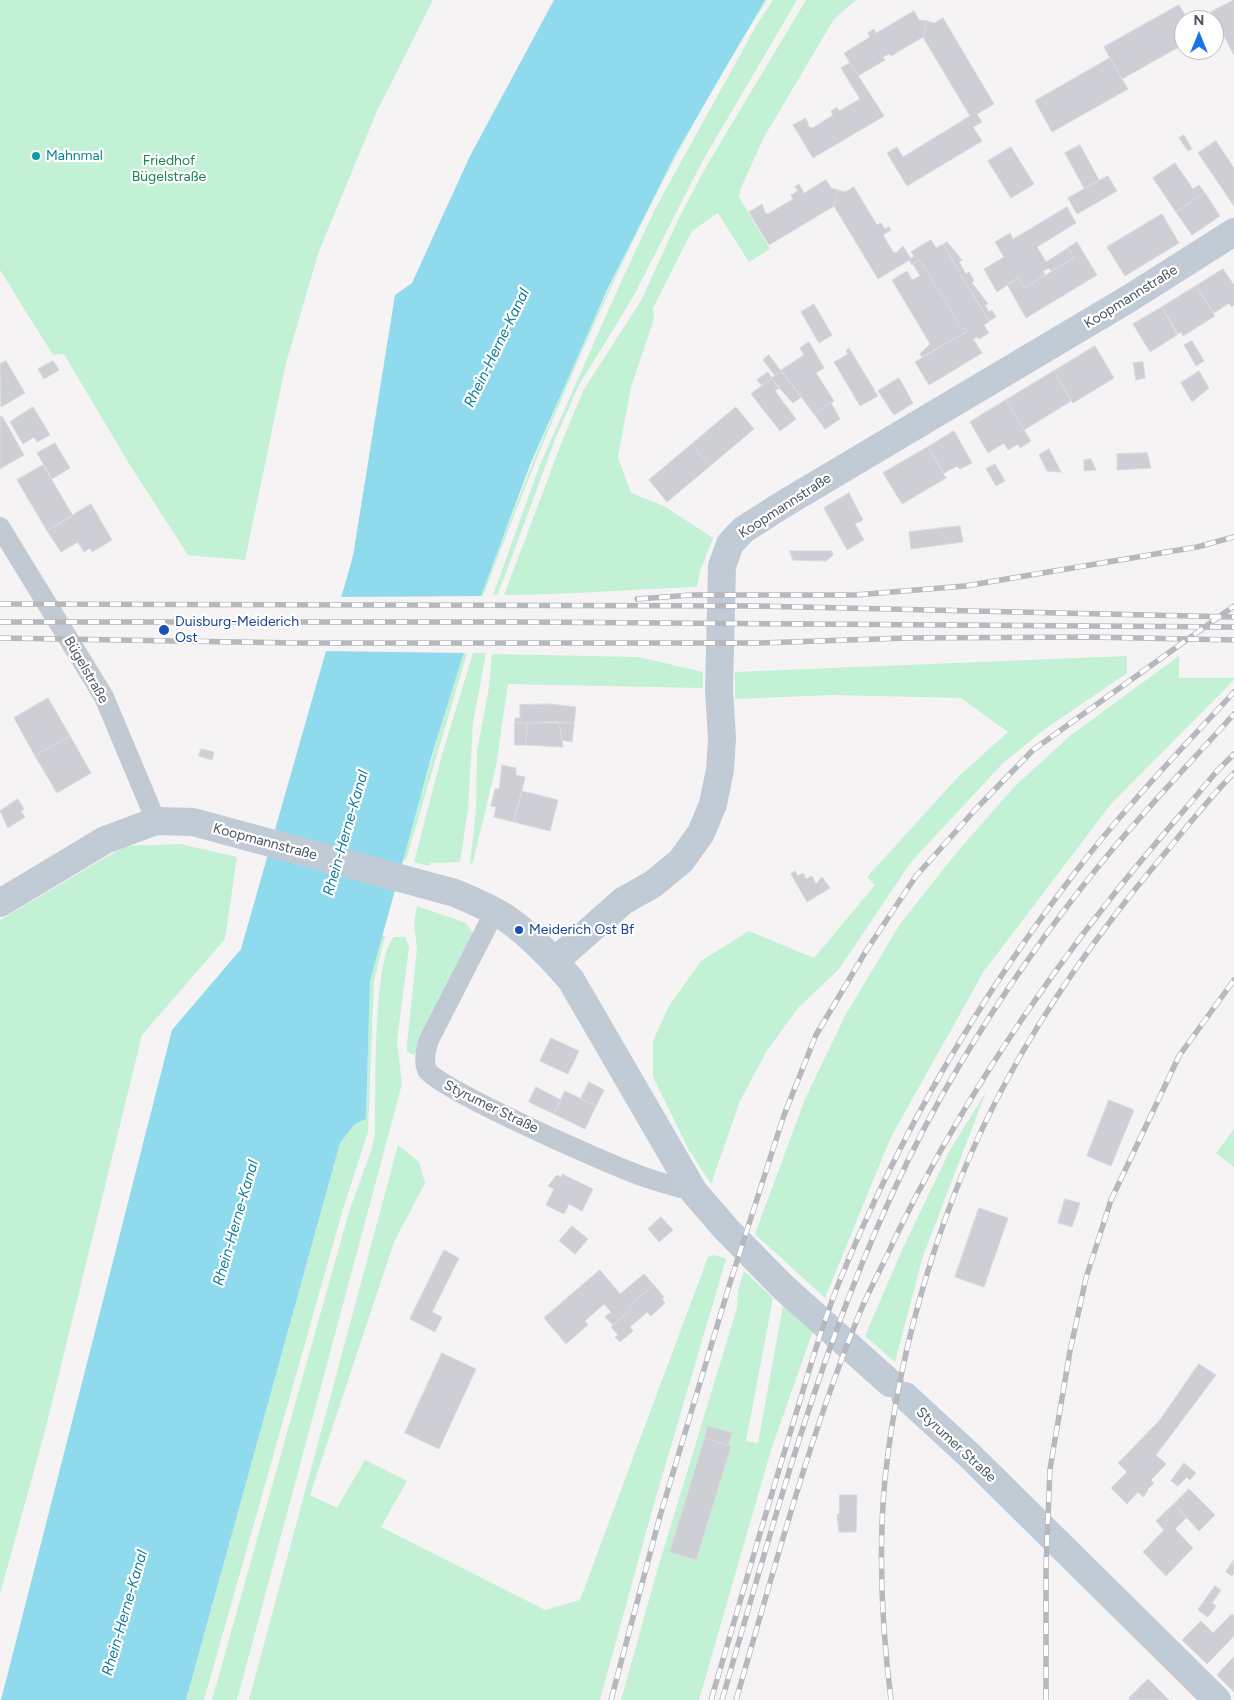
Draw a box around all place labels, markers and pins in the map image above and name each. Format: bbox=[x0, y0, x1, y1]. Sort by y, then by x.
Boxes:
place label: Mahnmal bbox=[46, 148, 103, 164]
marker: Mahnmal bbox=[30, 150, 42, 162]
place label: Duisburg-Meiderich Ost bbox=[175, 614, 299, 646]
marker: Duisburg-Meiderich Ost bbox=[157, 623, 171, 637]
place label: Meiderich Ost Bf bbox=[529, 922, 634, 938]
marker: Meiderich Ost Bf bbox=[513, 924, 525, 936]

